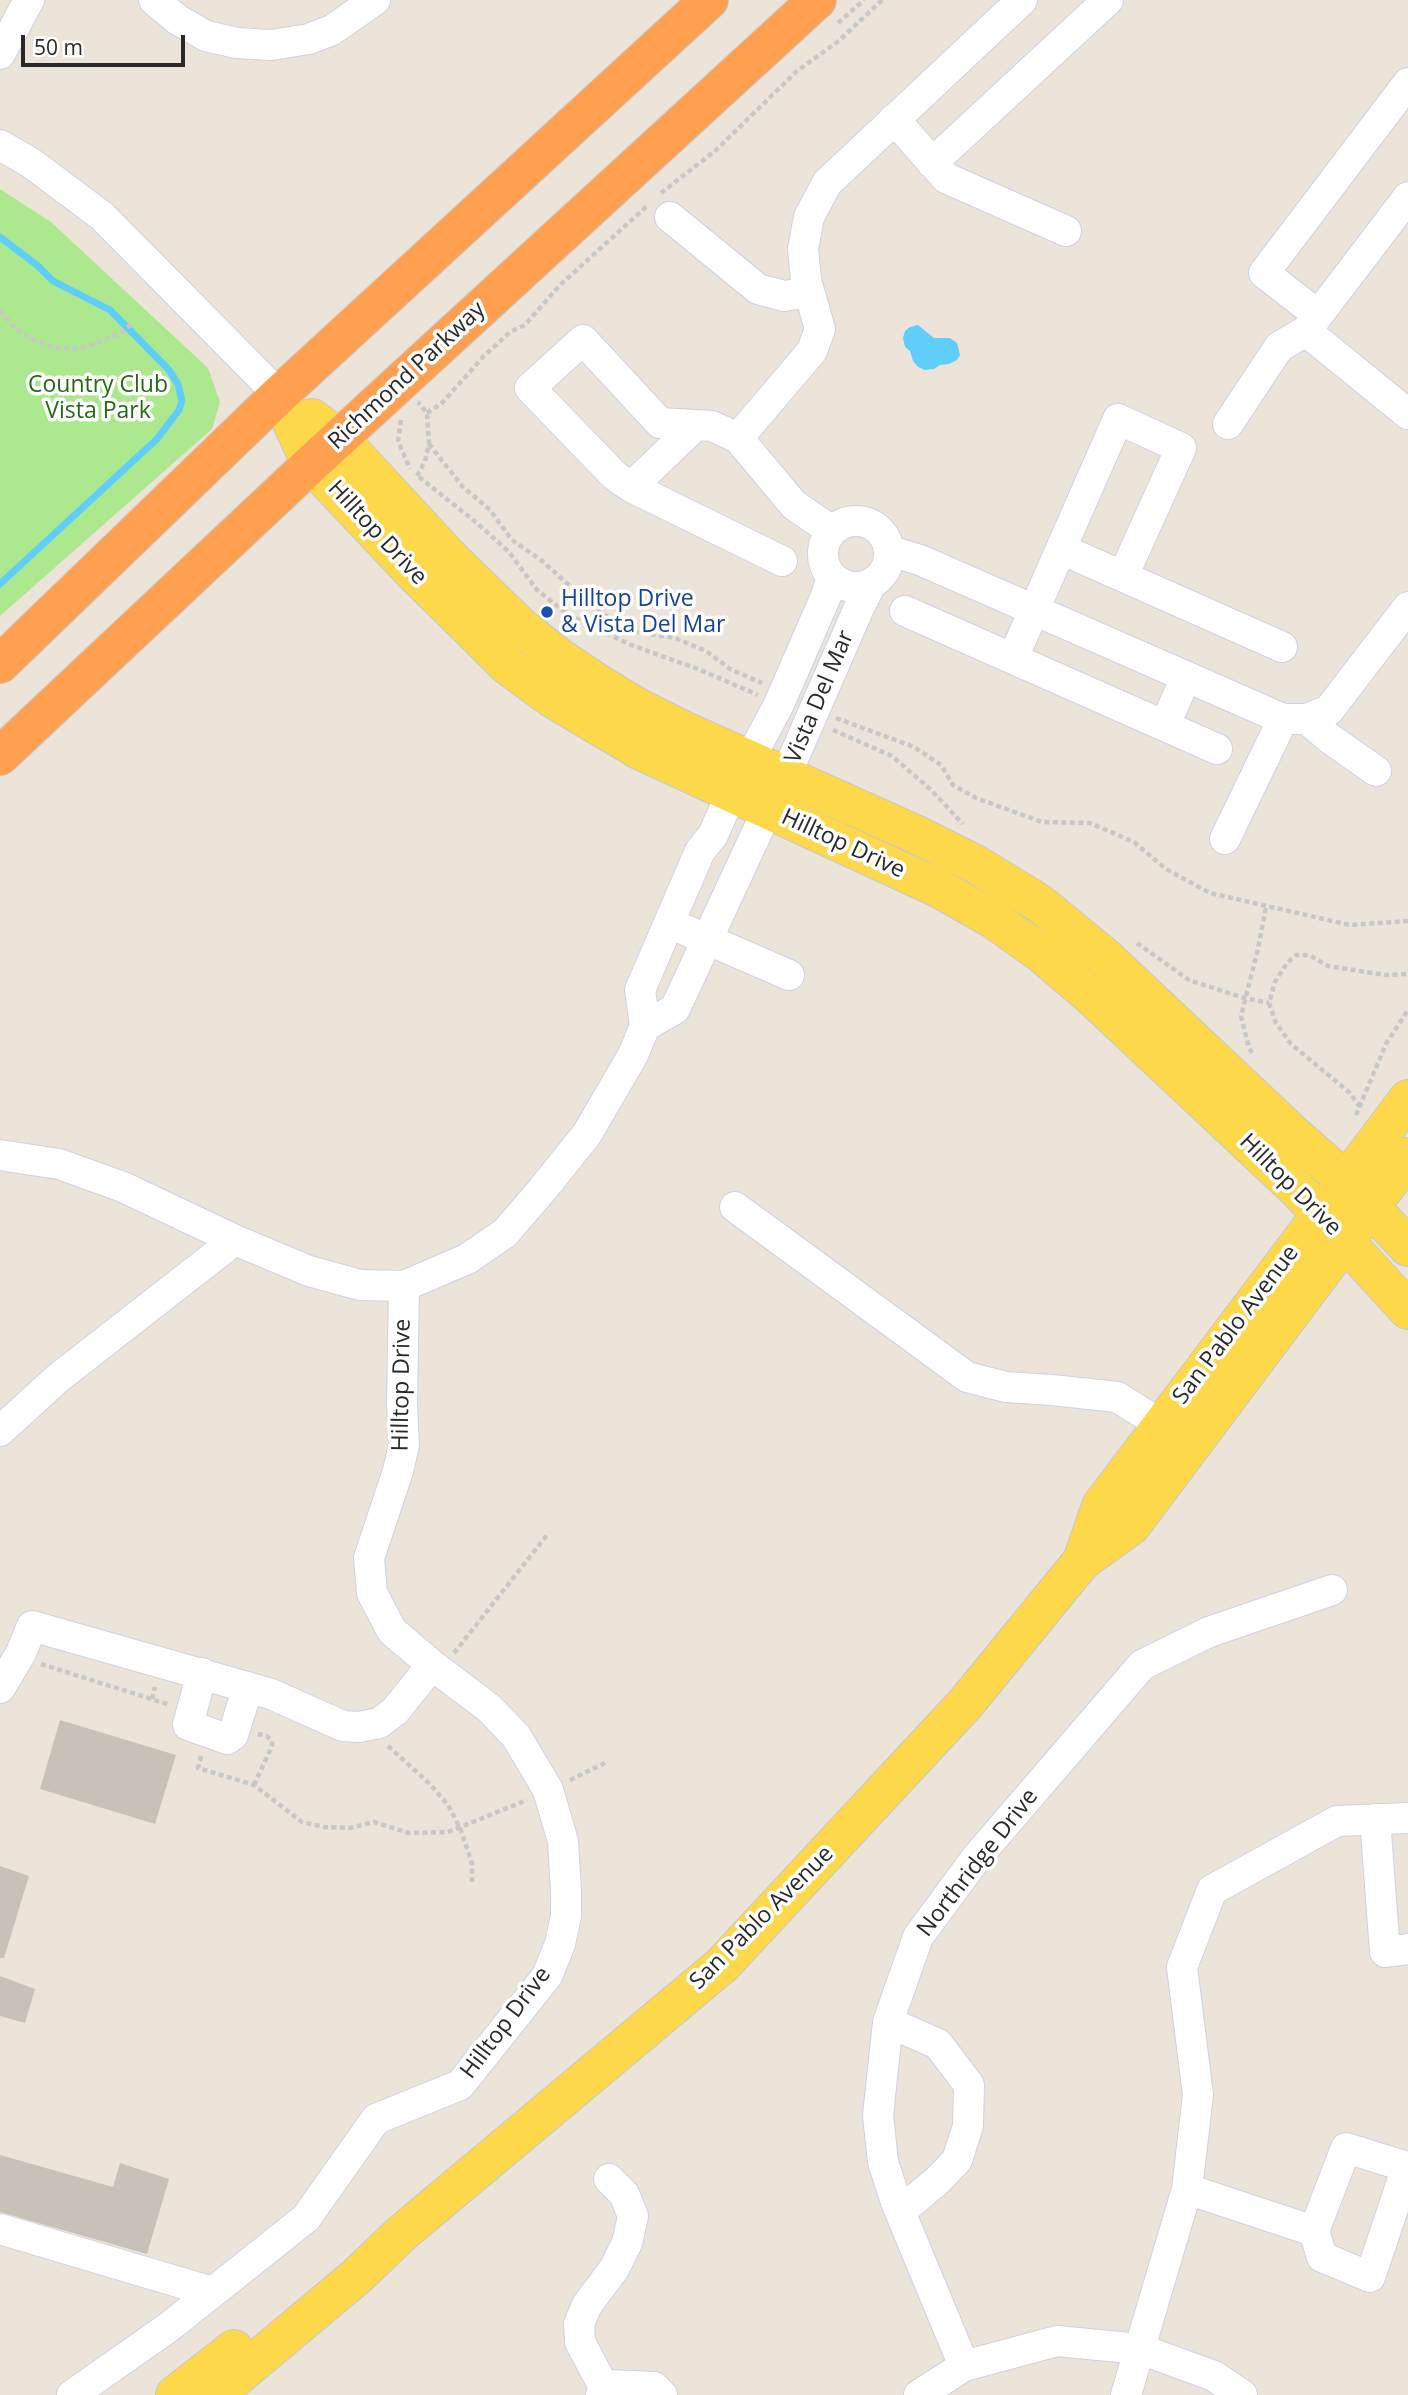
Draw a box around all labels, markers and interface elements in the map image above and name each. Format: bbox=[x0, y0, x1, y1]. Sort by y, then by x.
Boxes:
scale bar bbox=[24, 21, 189, 65]
text: 50 m bbox=[34, 33, 83, 61]
street label: Richmond Parkway bbox=[323, 296, 491, 456]
park label: Country Club Vista Park bbox=[28, 371, 168, 425]
street label: Hilltop Drive bbox=[322, 475, 432, 591]
place label: Hilltop Drive & Vista Del Mar bbox=[561, 585, 725, 639]
marker: Hilltop Drive & Vista Del Mar bbox=[539, 604, 555, 620]
street label: Vista Del Mar bbox=[780, 626, 860, 768]
street label: Hilltop Drive bbox=[777, 803, 909, 885]
street label: Hilltop Drive bbox=[1233, 1128, 1347, 1242]
street label: San Pablo Avenue bbox=[1167, 1240, 1305, 1410]
street label: Hilltop Drive bbox=[387, 1318, 417, 1452]
street label: Northridge Drive bbox=[912, 1784, 1044, 1942]
street label: San Pablo Avenue bbox=[684, 1840, 840, 1996]
street label: Hilltop Drive bbox=[455, 1962, 557, 2084]

